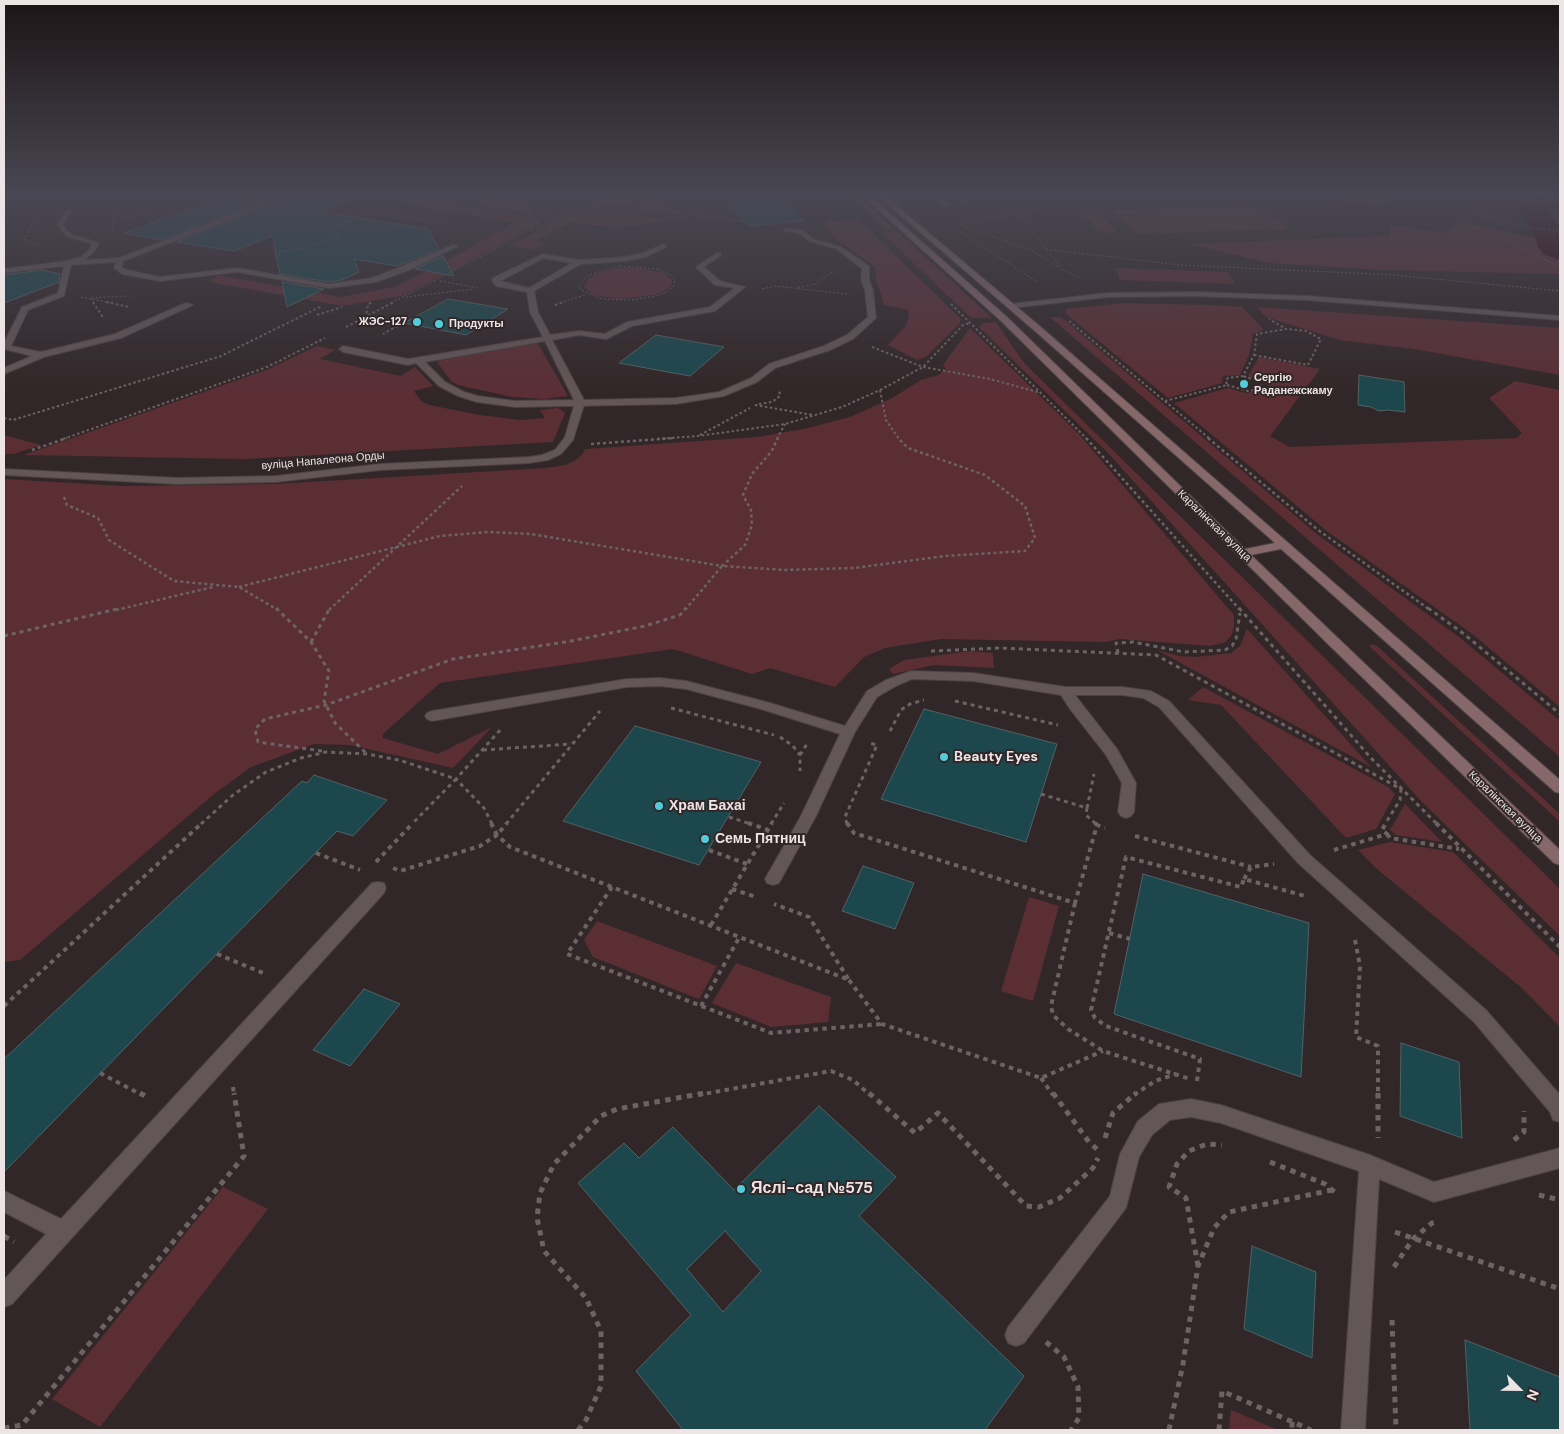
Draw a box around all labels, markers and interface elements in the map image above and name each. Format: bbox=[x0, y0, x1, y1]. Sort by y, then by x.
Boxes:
place label: ЖЭС-127 bbox=[359, 315, 407, 329]
marker: ЖЭС-127 bbox=[411, 316, 423, 328]
place label: Продукты bbox=[449, 317, 504, 331]
marker: Продукты bbox=[433, 318, 445, 330]
place label: Сергію Раданежскаму bbox=[1254, 371, 1333, 397]
marker: Сергію Раданежскаму bbox=[1238, 378, 1250, 390]
street label: вуліца Напалеона Орды bbox=[261, 449, 385, 473]
street label: Каралінская вуліца bbox=[1174, 487, 1254, 565]
place label: Beauty Eyes bbox=[954, 749, 1038, 765]
marker: Beauty Eyes bbox=[938, 751, 950, 763]
street label: Каралінская вуліца bbox=[1465, 768, 1545, 846]
place label: Храм Бахаі bbox=[669, 798, 746, 814]
marker: Храм Бахаі bbox=[653, 800, 665, 812]
place label: Семь Пятниц bbox=[715, 831, 806, 847]
marker: Семь Пятниц bbox=[699, 833, 711, 845]
place label: Яслі-сад №575 bbox=[751, 1179, 873, 1199]
marker: Яслі-сад №575 bbox=[735, 1183, 747, 1195]
north arrow bbox=[1494, 1364, 1544, 1414]
text: N bbox=[1523, 1387, 1543, 1403]

